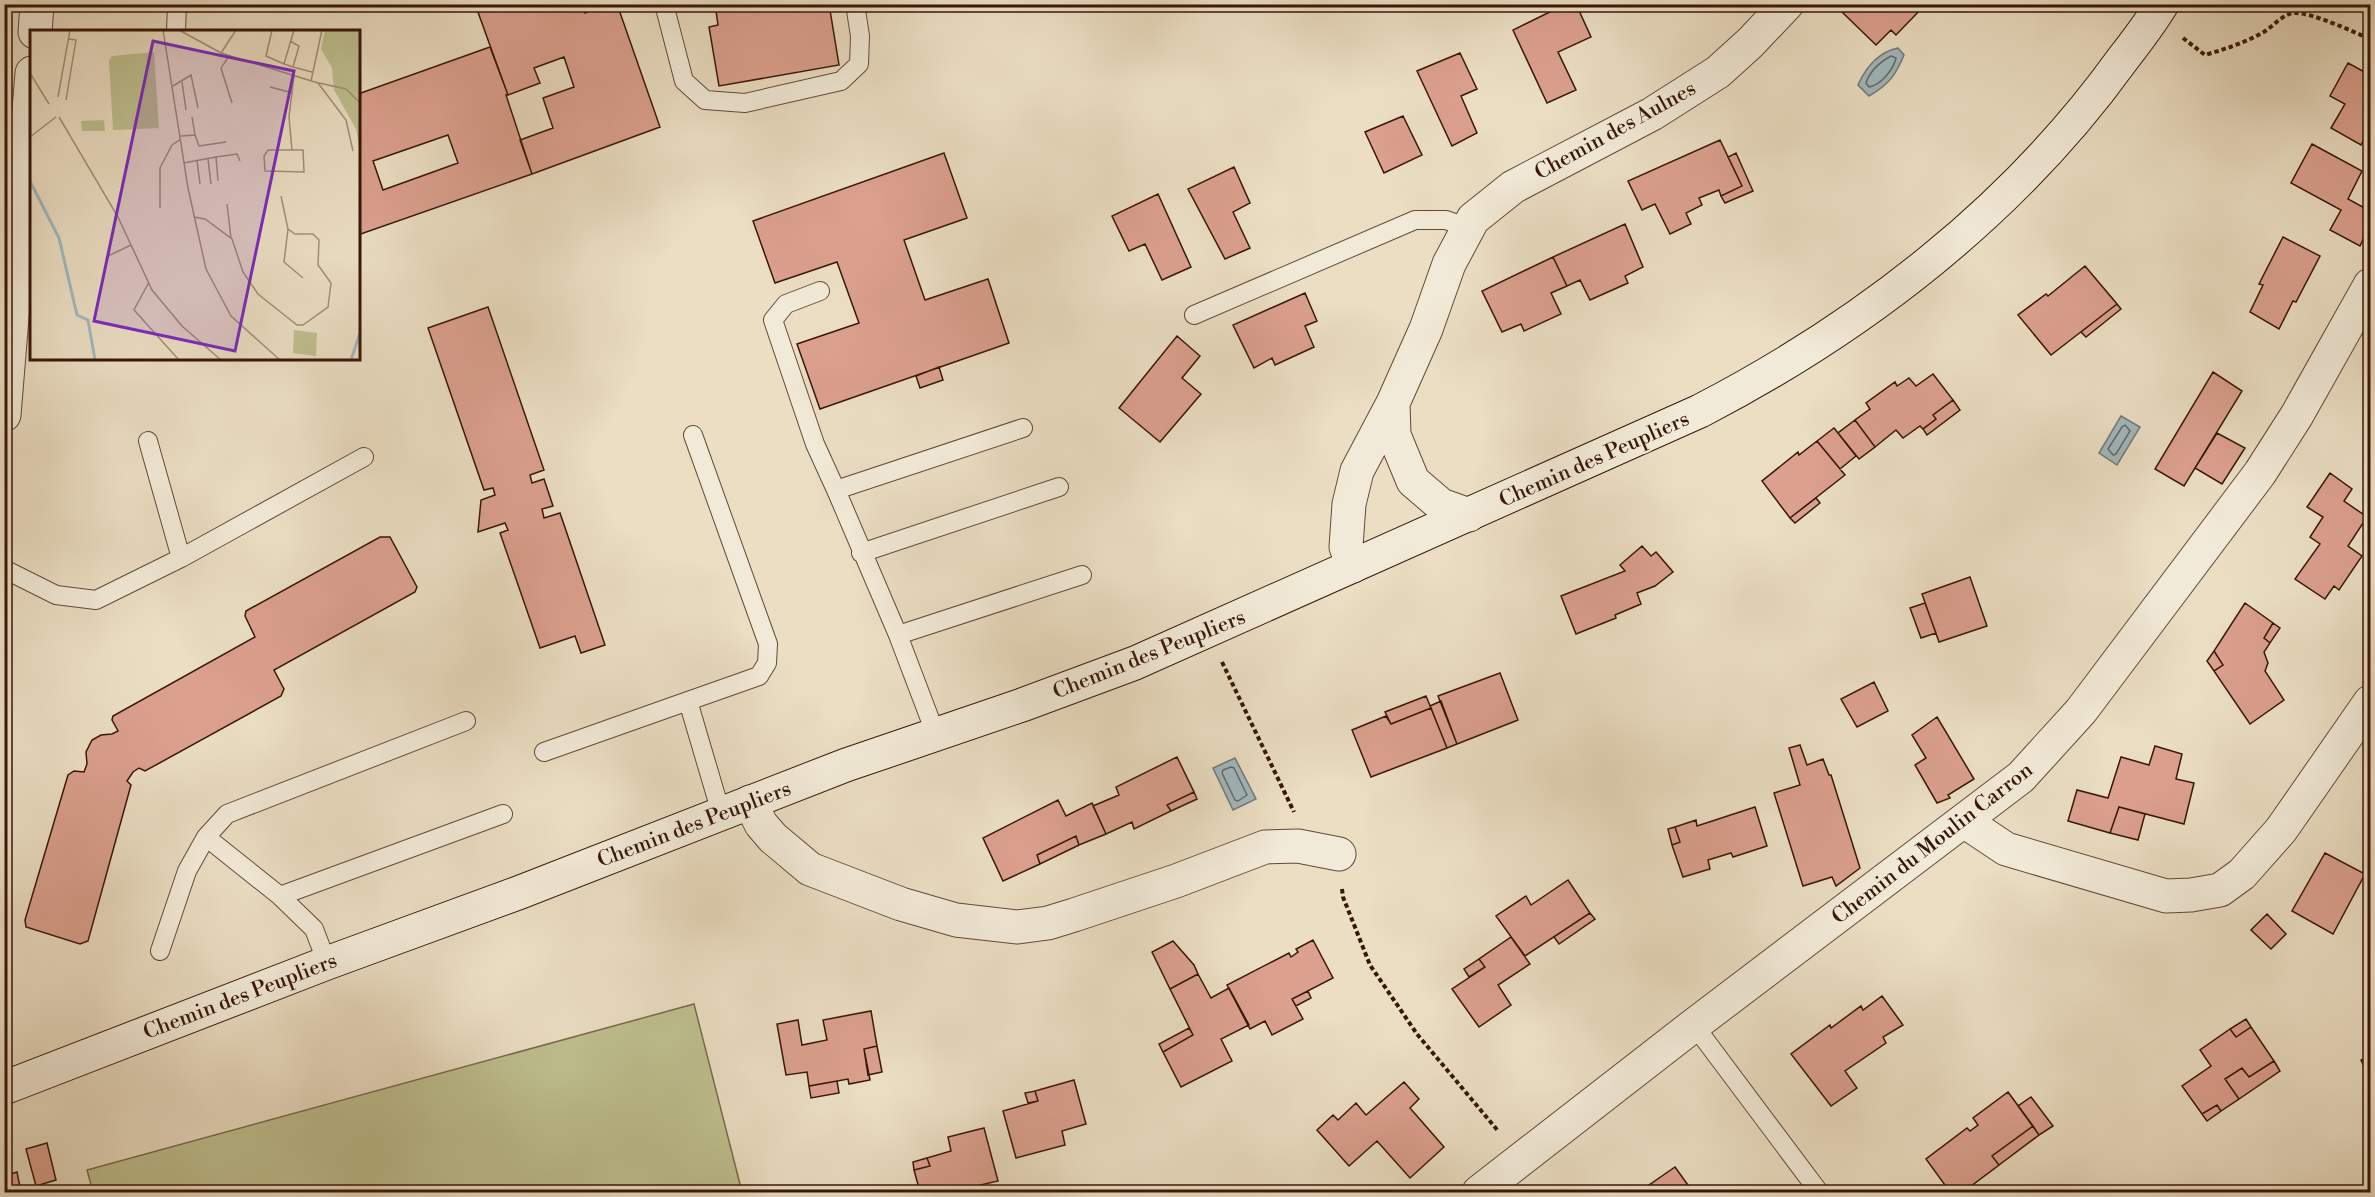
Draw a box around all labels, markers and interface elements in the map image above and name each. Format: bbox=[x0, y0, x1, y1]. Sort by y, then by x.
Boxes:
inset map bbox=[30, 30, 360, 360]
street label: Chemin des Aulnes bbox=[1530, 76, 1701, 186]
street label: Chemin des Peupliers bbox=[1495, 406, 1694, 514]
street label: Chemin des Peupliers bbox=[1049, 604, 1250, 705]
street label: Chemin du Moulin Carron bbox=[1827, 757, 2039, 930]
street label: Chemin des Peupliers bbox=[594, 776, 795, 874]
street label: Chemin des Peupliers bbox=[140, 948, 341, 1046]

